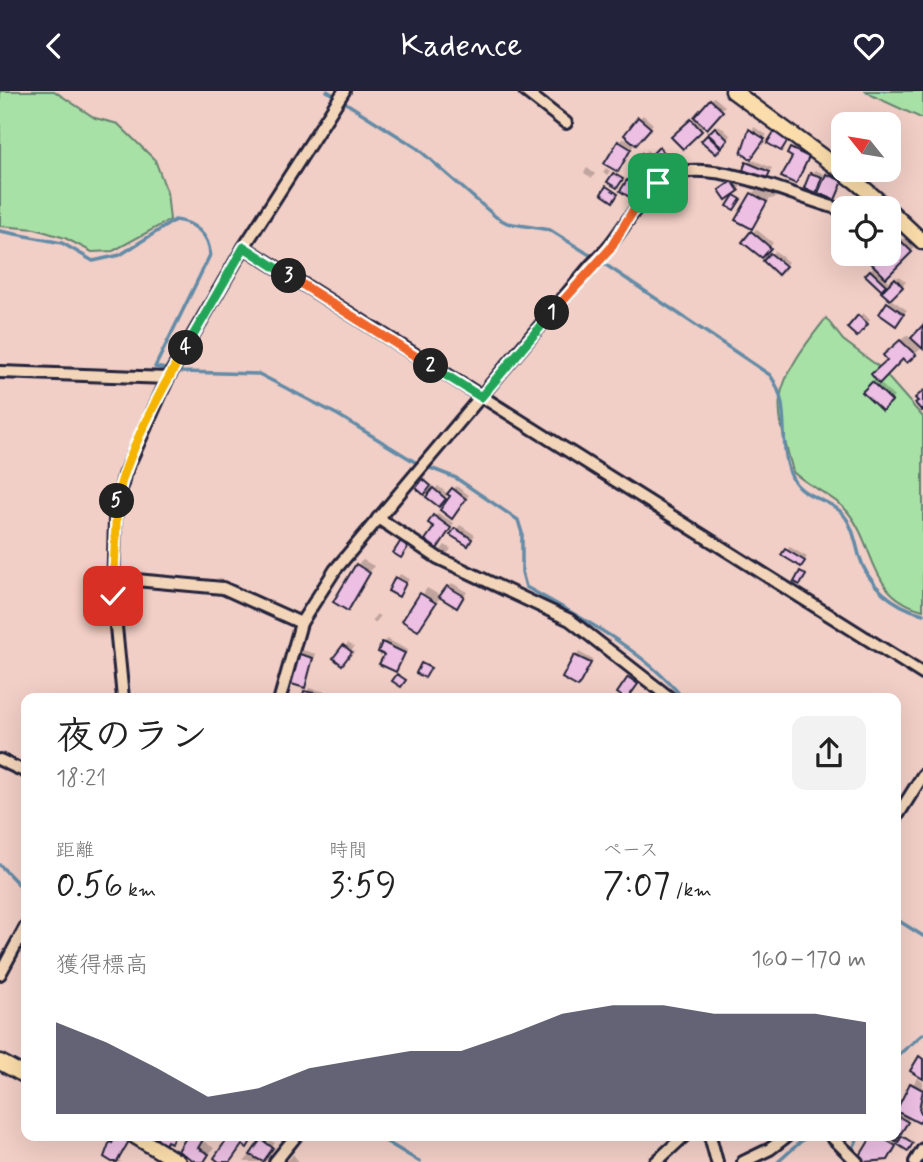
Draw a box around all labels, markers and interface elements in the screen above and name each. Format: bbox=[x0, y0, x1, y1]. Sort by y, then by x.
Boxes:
text: Kadence bbox=[401, 25, 522, 67]
icon: back bbox=[35, 27, 73, 65]
icon: heart bbox=[850, 27, 888, 65]
north arrow bbox=[831, 112, 901, 182]
map controls bbox=[831, 112, 901, 266]
pin bbox=[628, 153, 688, 213]
icon: arrive bbox=[639, 164, 677, 202]
button: locate bbox=[831, 196, 901, 266]
pin: 3 bbox=[272, 259, 306, 293]
text: 3 bbox=[284, 263, 293, 288]
pin: 1 bbox=[534, 295, 570, 331]
text: 1 bbox=[547, 300, 556, 325]
pin: 4 bbox=[168, 331, 204, 365]
text: 4 bbox=[180, 335, 191, 360]
pin: 2 bbox=[414, 349, 448, 383]
text: 2 bbox=[426, 353, 435, 378]
pin: 5 bbox=[100, 483, 134, 519]
text: 5 bbox=[111, 488, 122, 513]
pin bbox=[83, 566, 143, 626]
icon: check bbox=[94, 577, 132, 615]
text: 夜のラン bbox=[56, 713, 208, 762]
button: share bbox=[792, 716, 866, 790]
text: 18:21 bbox=[56, 764, 106, 794]
text: 距離 bbox=[56, 838, 94, 863]
text: 時間 bbox=[329, 838, 367, 863]
text: ペース bbox=[603, 838, 659, 863]
text: 0.56 bbox=[56, 863, 123, 909]
text: 3:59 bbox=[329, 863, 396, 909]
text: 7:07 bbox=[603, 863, 670, 909]
text: km bbox=[123, 878, 156, 903]
text: /km bbox=[670, 878, 712, 903]
text: 160–170 m bbox=[751, 945, 866, 975]
text: 獲得標高 bbox=[56, 951, 148, 981]

